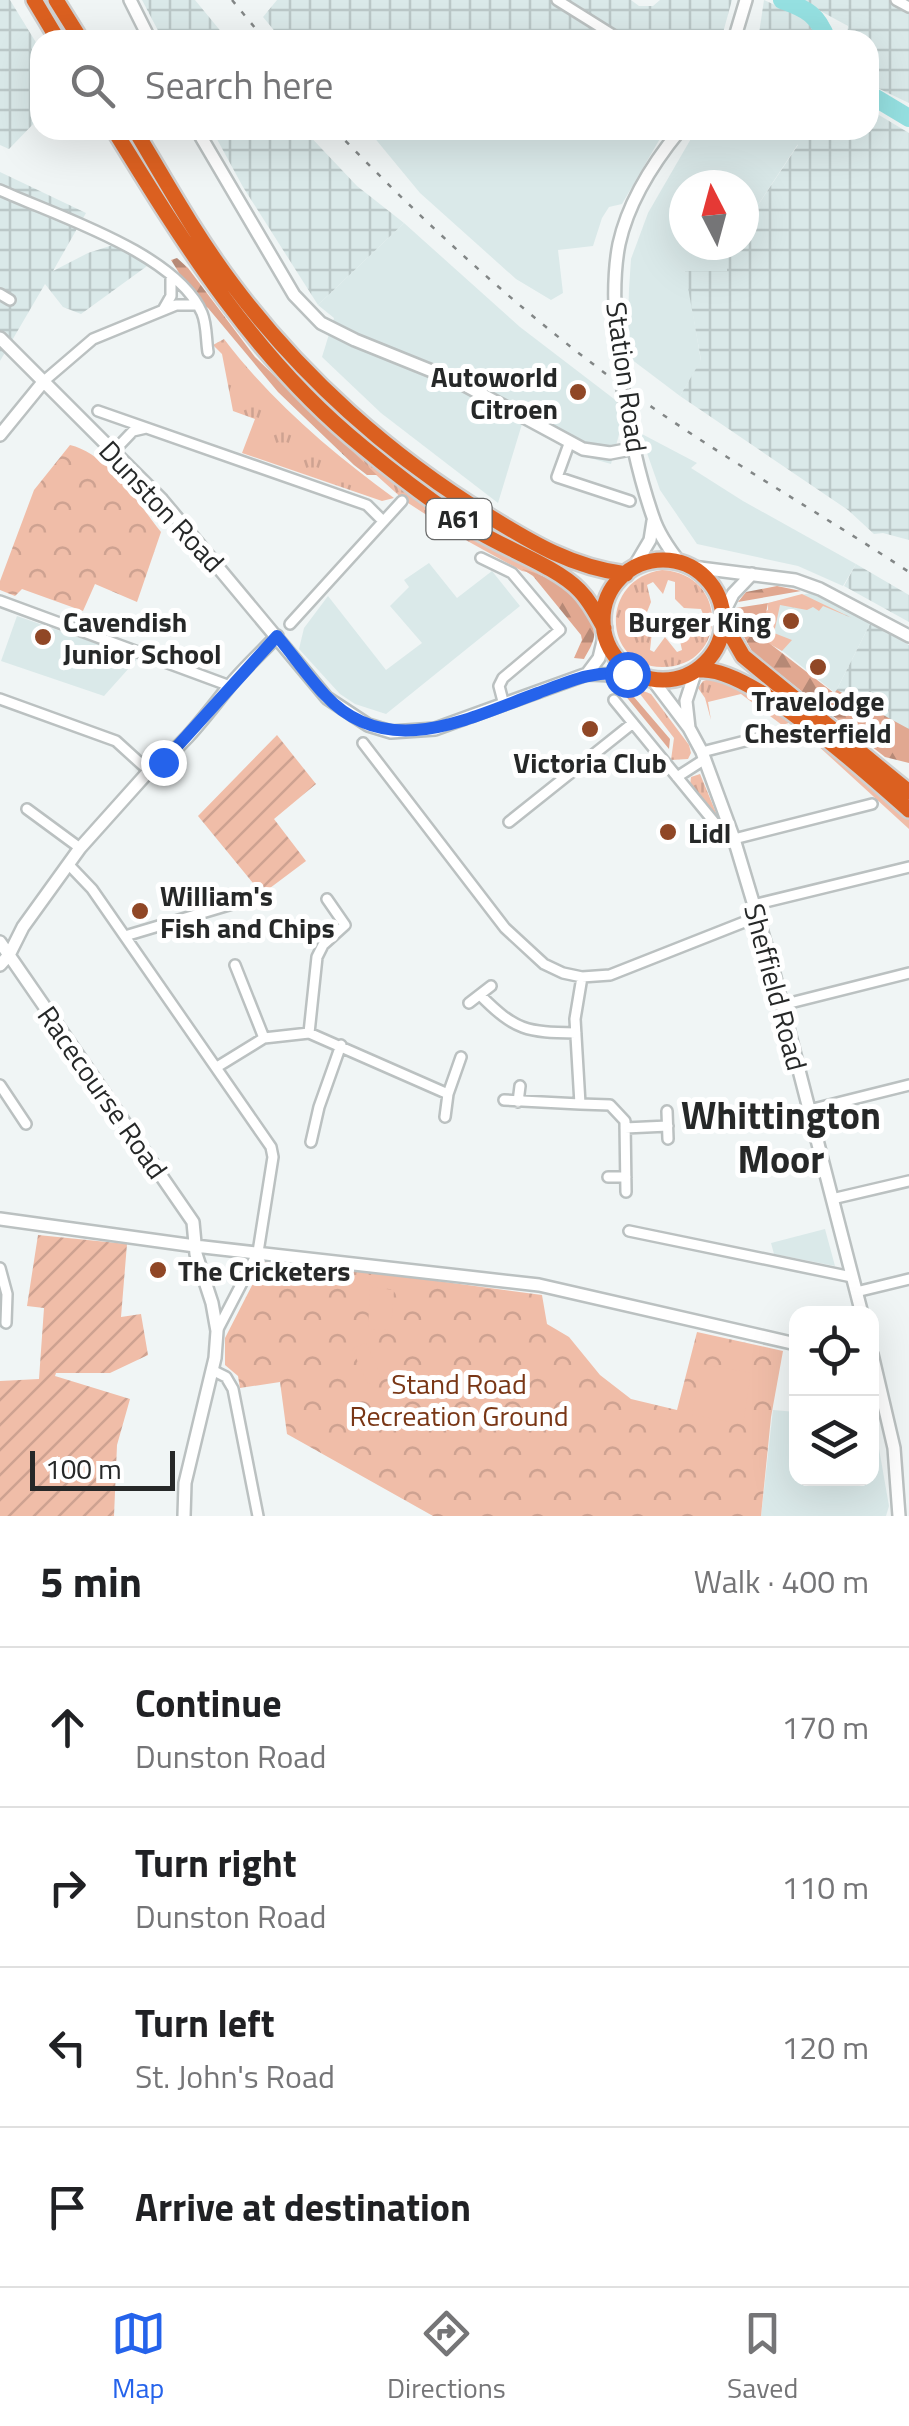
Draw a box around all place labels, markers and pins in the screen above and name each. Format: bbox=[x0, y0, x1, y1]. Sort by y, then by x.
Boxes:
place label: Autoworld Citroen bbox=[431, 355, 558, 430]
marker: Autoworld Citroen bbox=[567, 381, 589, 403]
place label: Cavendish Junior School bbox=[63, 600, 222, 675]
place label: Burger King bbox=[628, 600, 771, 643]
marker: Burger King bbox=[780, 610, 802, 632]
marker: Cavendish Junior School bbox=[32, 626, 54, 648]
marker: Travelodge Chesterfield bbox=[807, 656, 829, 678]
place label: Travelodge Chesterfield bbox=[744, 679, 892, 754]
marker: Victoria Club bbox=[579, 718, 601, 740]
place label: Victoria Club bbox=[513, 741, 667, 784]
place label: Lidl bbox=[688, 811, 731, 854]
marker: Lidl bbox=[657, 821, 679, 843]
place label: William's Fish and Chips bbox=[160, 874, 335, 949]
marker: William's Fish and Chips bbox=[129, 900, 151, 922]
place label: The Cricketers bbox=[178, 1249, 351, 1292]
marker: The Cricketers bbox=[147, 1259, 169, 1281]

